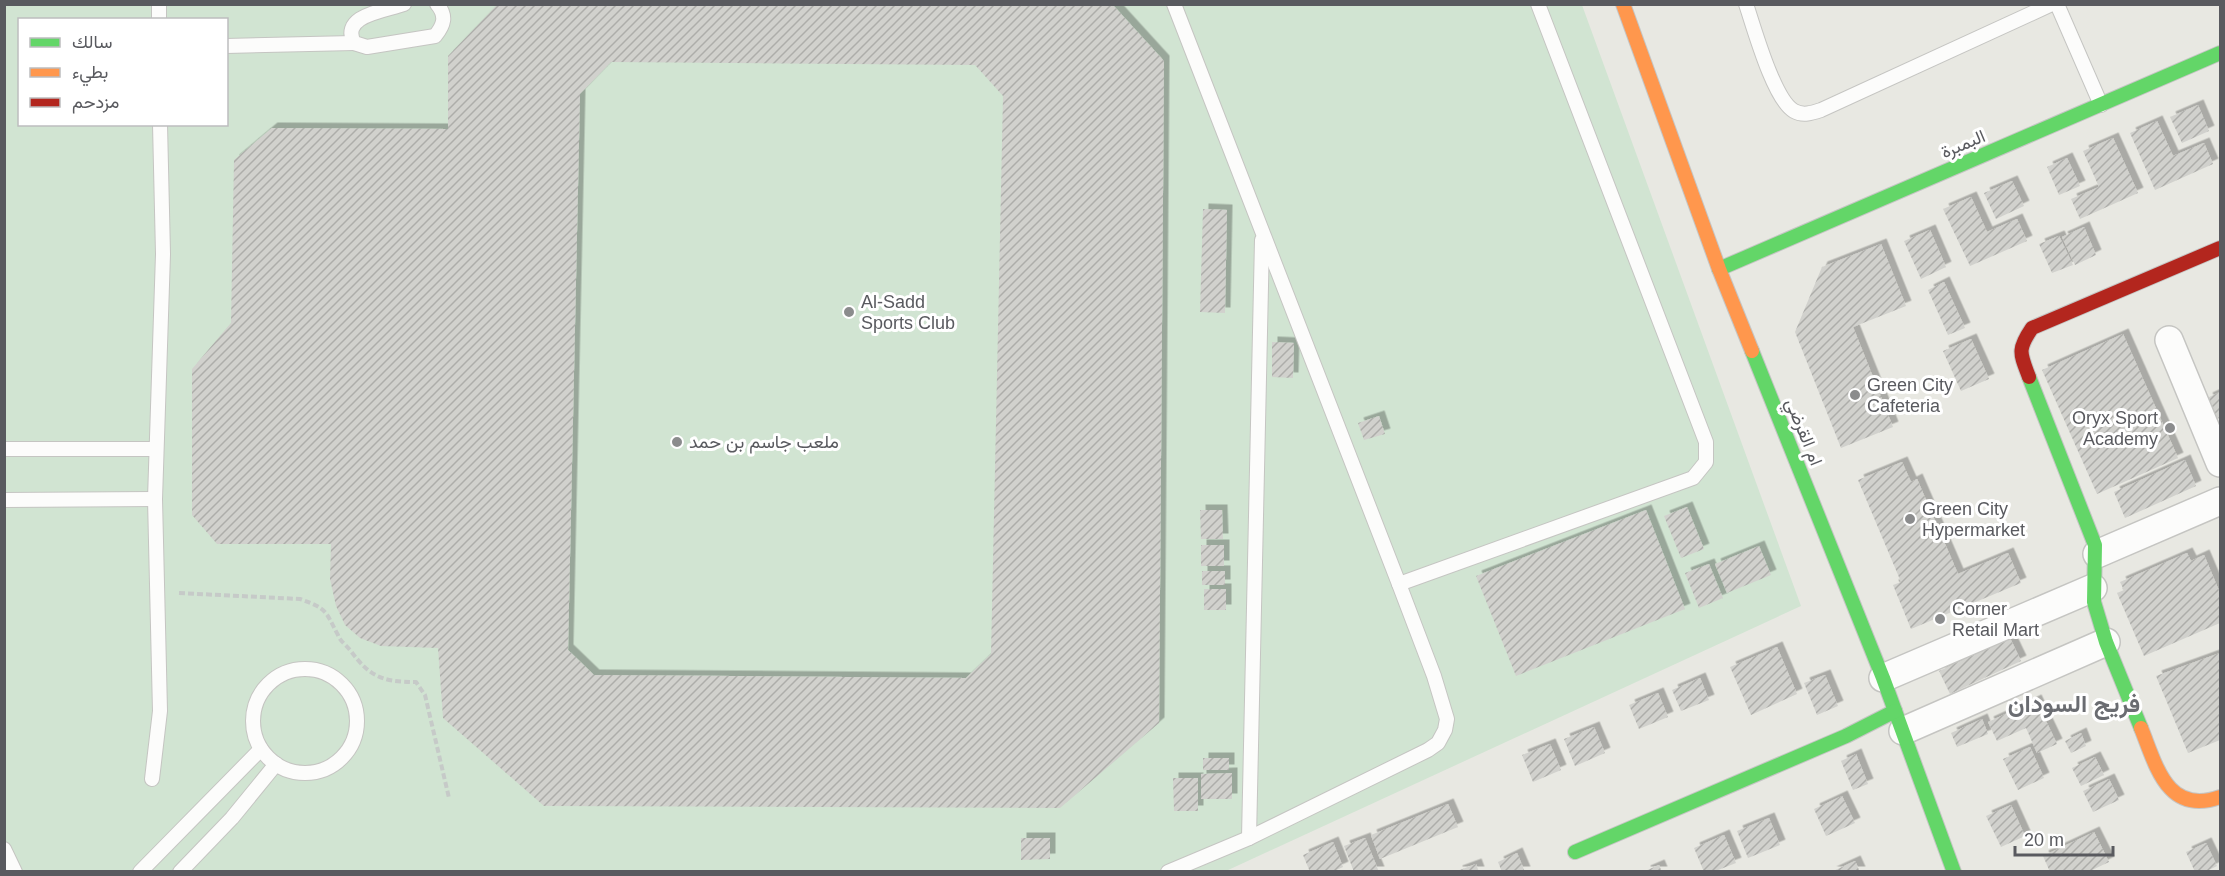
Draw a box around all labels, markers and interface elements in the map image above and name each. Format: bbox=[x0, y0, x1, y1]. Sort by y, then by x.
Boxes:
legend bbox=[18, 18, 228, 126]
text: سالك bbox=[72, 32, 112, 52]
text: بطيء bbox=[72, 62, 108, 87]
text: مزدحم bbox=[72, 92, 119, 114]
street label: البمبرة bbox=[1938, 126, 1989, 163]
place label: Al-Sadd Sports Club bbox=[861, 292, 955, 333]
marker: Al-Sadd Sports Club bbox=[842, 305, 856, 319]
place label: Green City Cafeteria bbox=[1867, 375, 1953, 416]
marker: Green City Cafeteria bbox=[1848, 388, 1862, 402]
street label: ام القرضي bbox=[1777, 396, 1826, 470]
place label: Oryx Sport Academy bbox=[2072, 408, 2158, 449]
marker: Oryx Sport Academy bbox=[2163, 421, 2177, 435]
place label: ملعب جاسم بن حمد bbox=[689, 432, 839, 454]
marker: ملعب جاسم بن حمد bbox=[670, 435, 684, 449]
place label: Green City Hypermarket bbox=[1922, 499, 2025, 540]
marker: Green City Hypermarket bbox=[1903, 512, 1917, 526]
place label: Corner Retail Mart bbox=[1952, 599, 2039, 640]
marker: Corner Retail Mart bbox=[1933, 612, 1947, 626]
district label: فريج السودان bbox=[2008, 690, 2140, 721]
scale bar bbox=[2015, 819, 2112, 857]
text: 20 m bbox=[2024, 830, 2064, 850]

